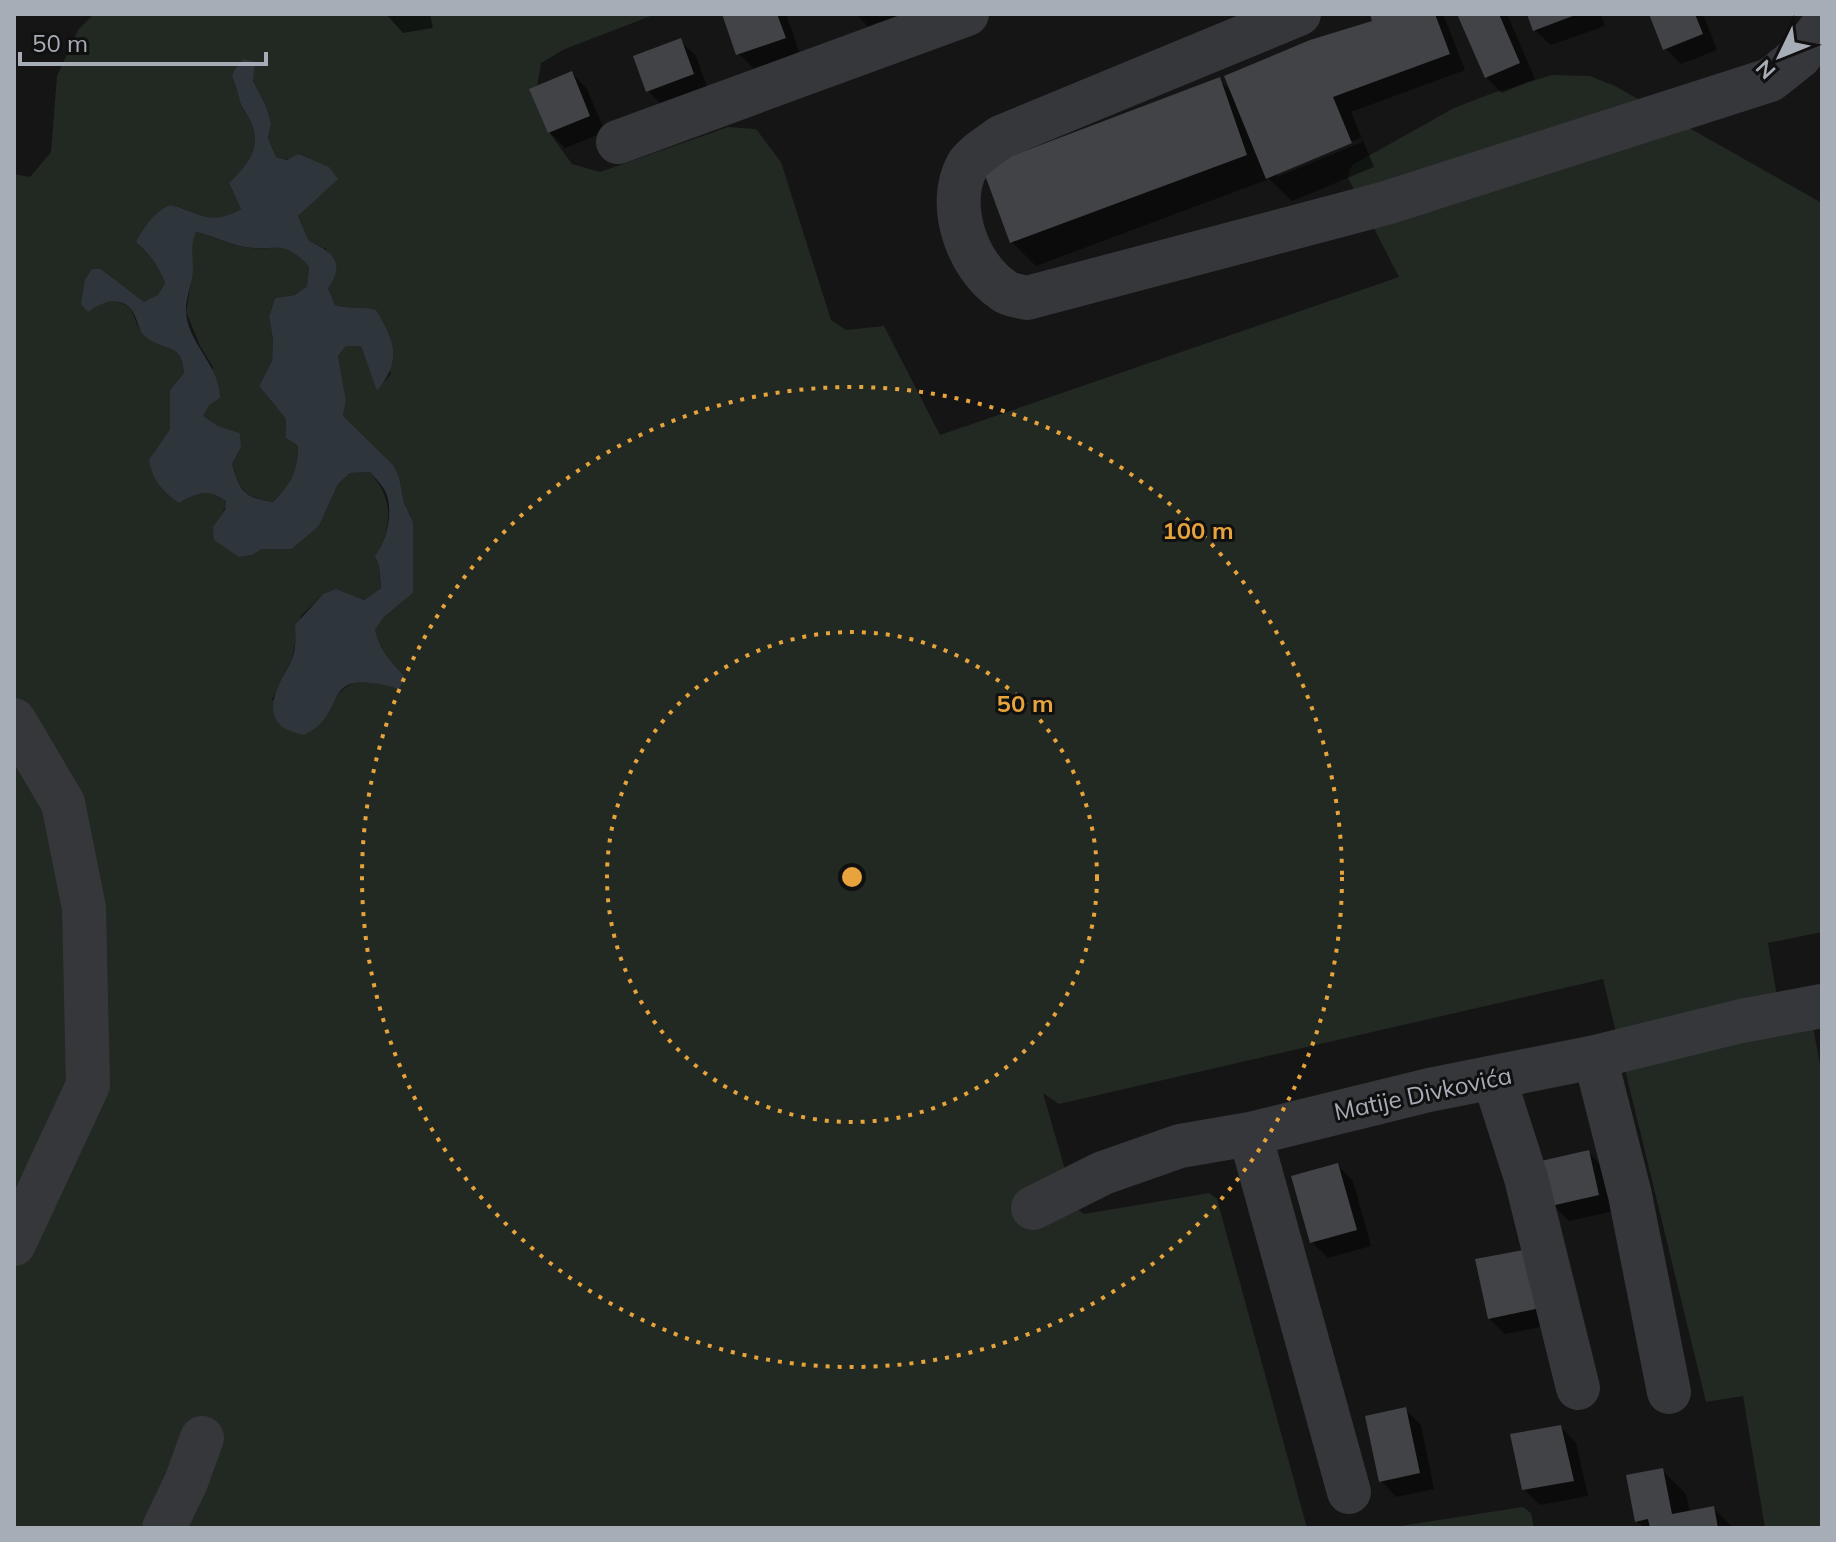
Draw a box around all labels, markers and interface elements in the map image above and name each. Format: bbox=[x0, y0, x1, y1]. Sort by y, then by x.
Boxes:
scale bar bbox=[20, 16, 266, 66]
north arrow bbox=[1740, 16, 1820, 96]
text: 50 m bbox=[32, 28, 88, 58]
text: N bbox=[1749, 54, 1781, 85]
text: 100 m bbox=[1162, 515, 1234, 545]
text: 50 m bbox=[997, 688, 1053, 718]
centre of rings bbox=[838, 863, 866, 891]
street label: Matije Divkovića bbox=[1331, 1060, 1514, 1126]

